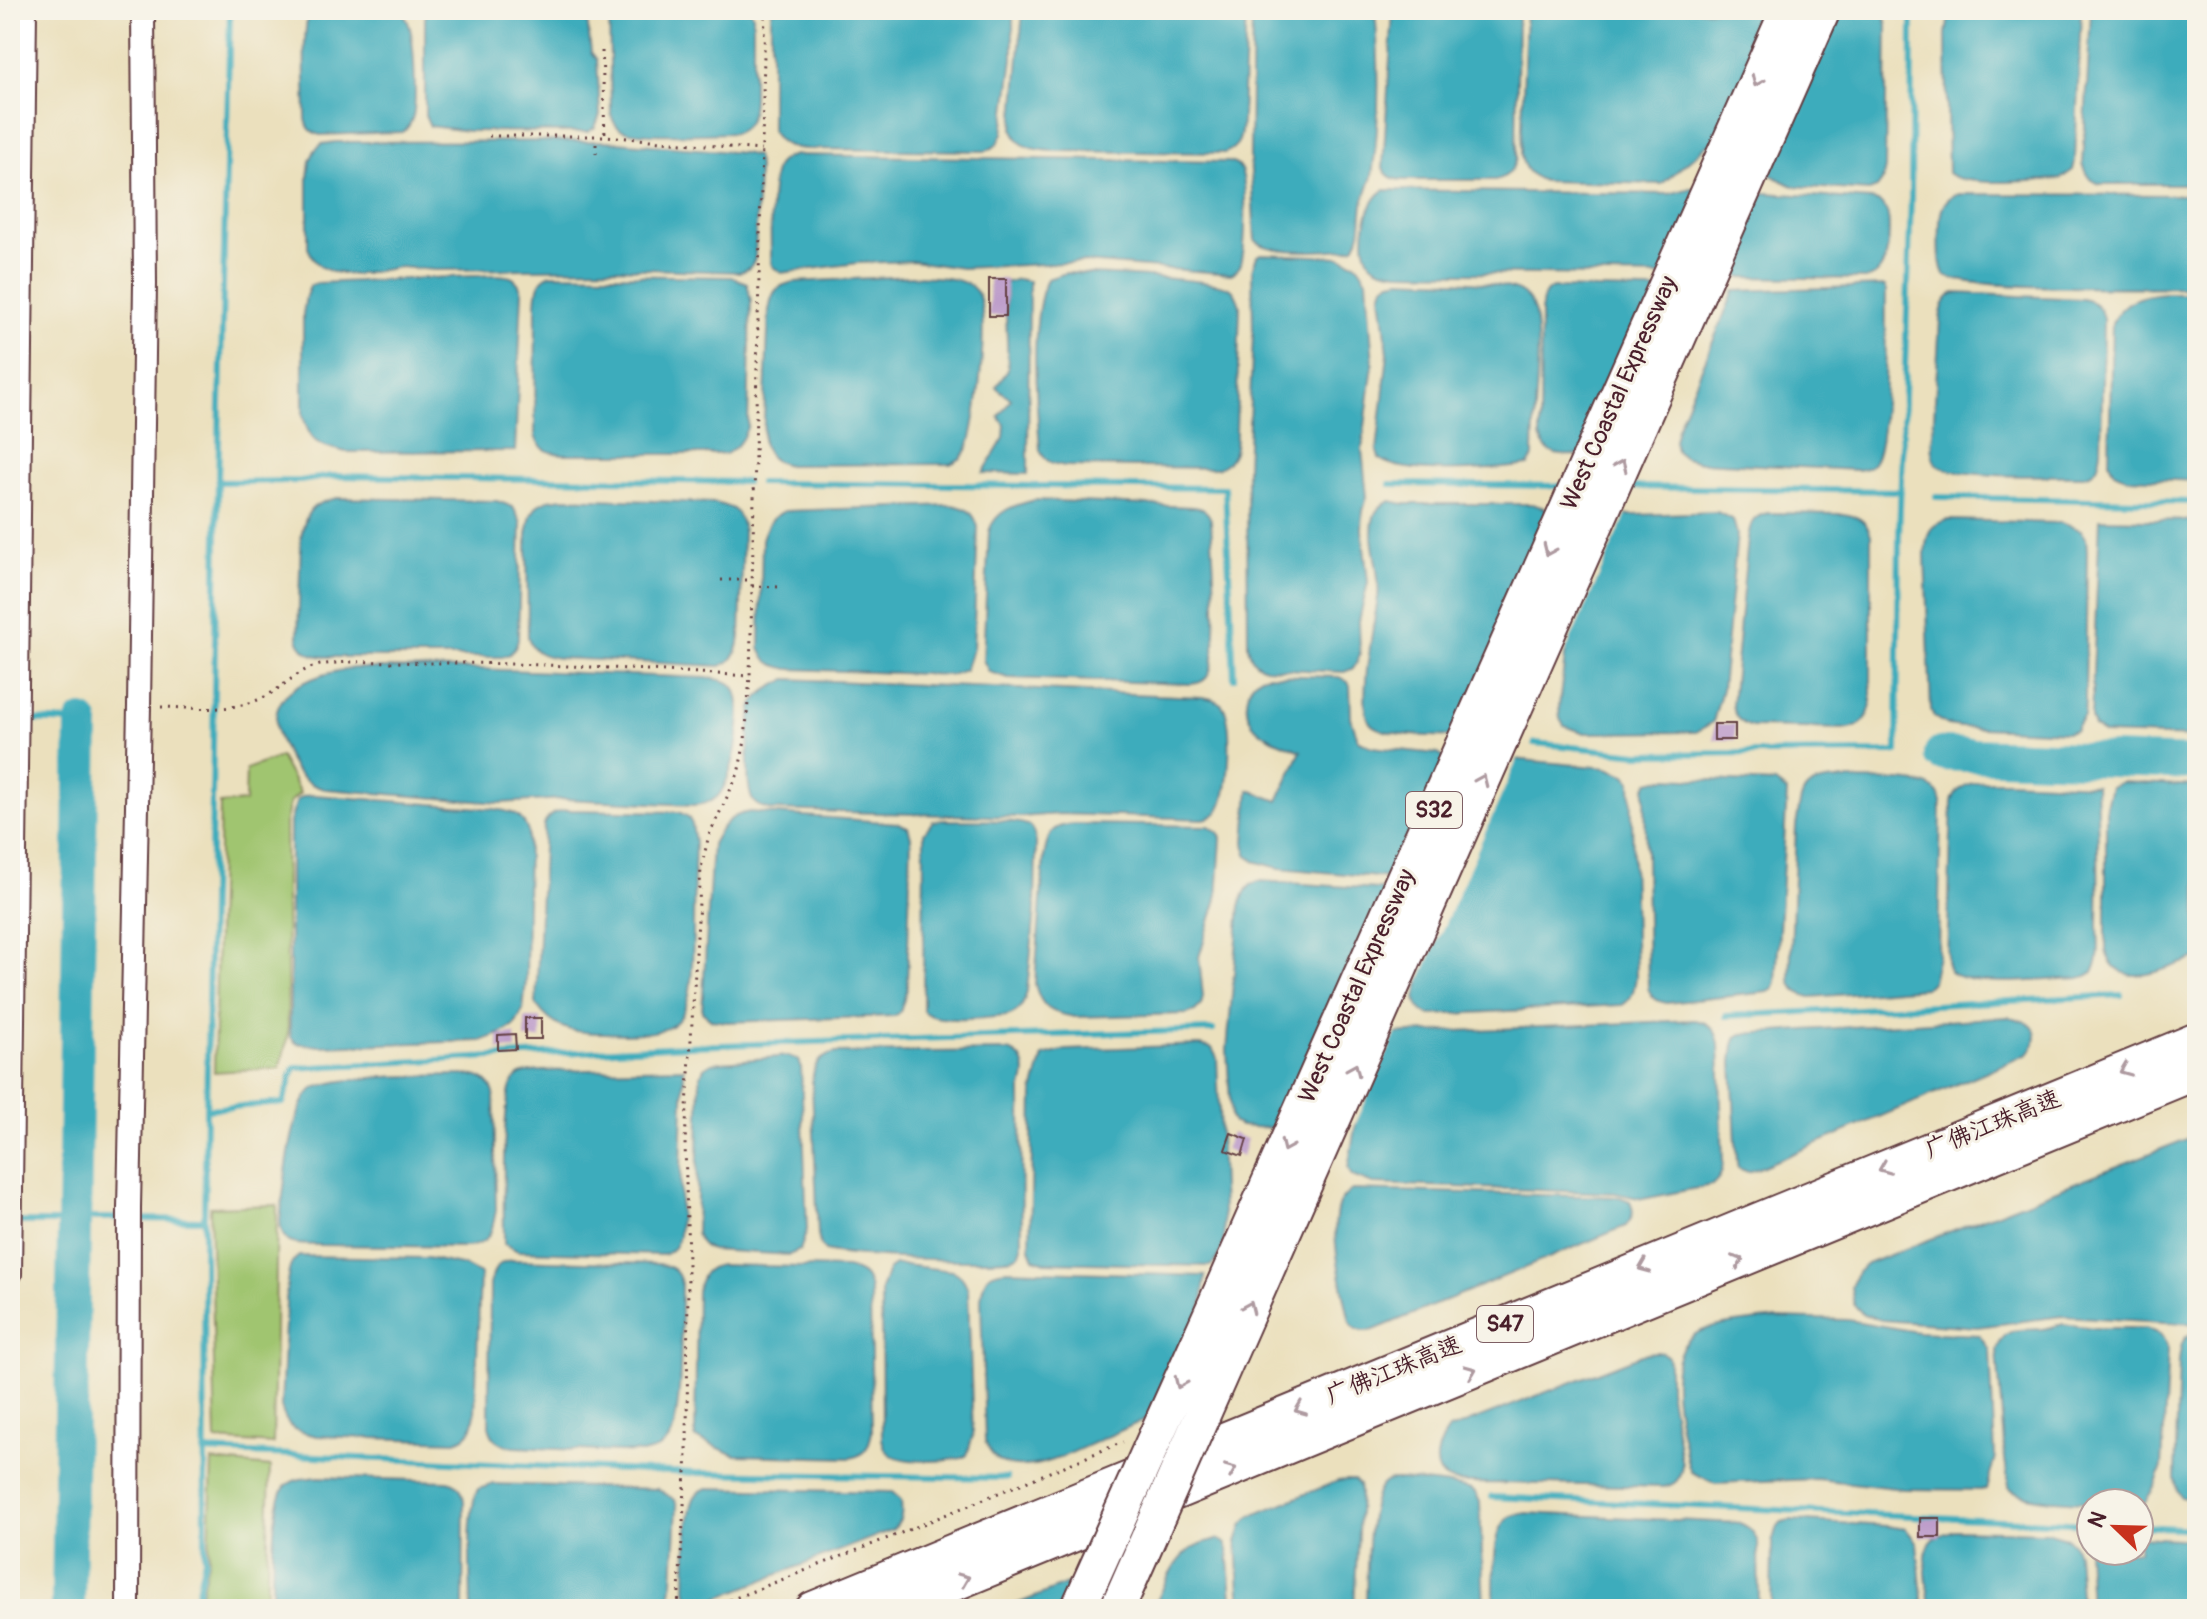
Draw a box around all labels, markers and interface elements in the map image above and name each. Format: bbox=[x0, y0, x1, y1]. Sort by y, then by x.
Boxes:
one-way arrow bbox=[1750, 73, 1766, 88]
street label: West Coastal Expressway bbox=[1554, 272, 1684, 514]
one-way arrow bbox=[1612, 459, 1628, 474]
one-way arrow bbox=[1543, 541, 1559, 556]
one-way arrow bbox=[1473, 774, 1489, 788]
road number: S32 bbox=[1406, 792, 1462, 828]
street label: West Coastal Expressway bbox=[1292, 865, 1422, 1107]
one-way arrow bbox=[2119, 1060, 2133, 1076]
one-way arrow bbox=[1345, 1063, 1361, 1077]
street label: 广佛江珠高速 bbox=[1921, 1084, 2065, 1164]
one-way arrow bbox=[1279, 1138, 1295, 1152]
one-way arrow bbox=[1878, 1159, 1892, 1175]
one-way arrow bbox=[1730, 1254, 1744, 1271]
one-way arrow bbox=[1638, 1258, 1652, 1274]
one-way arrow bbox=[1239, 1300, 1255, 1315]
road number: S47 bbox=[1477, 1306, 1533, 1342]
street label: 广佛江珠高速 bbox=[1322, 1330, 1466, 1410]
one-way arrow bbox=[1463, 1364, 1477, 1380]
one-way arrow bbox=[1174, 1375, 1190, 1390]
one-way arrow bbox=[1294, 1399, 1308, 1415]
one-way arrow bbox=[1223, 1463, 1237, 1479]
north arrow bbox=[2075, 1487, 2155, 1567]
text: N bbox=[2082, 1507, 2113, 1532]
one-way arrow bbox=[956, 1573, 971, 1589]

